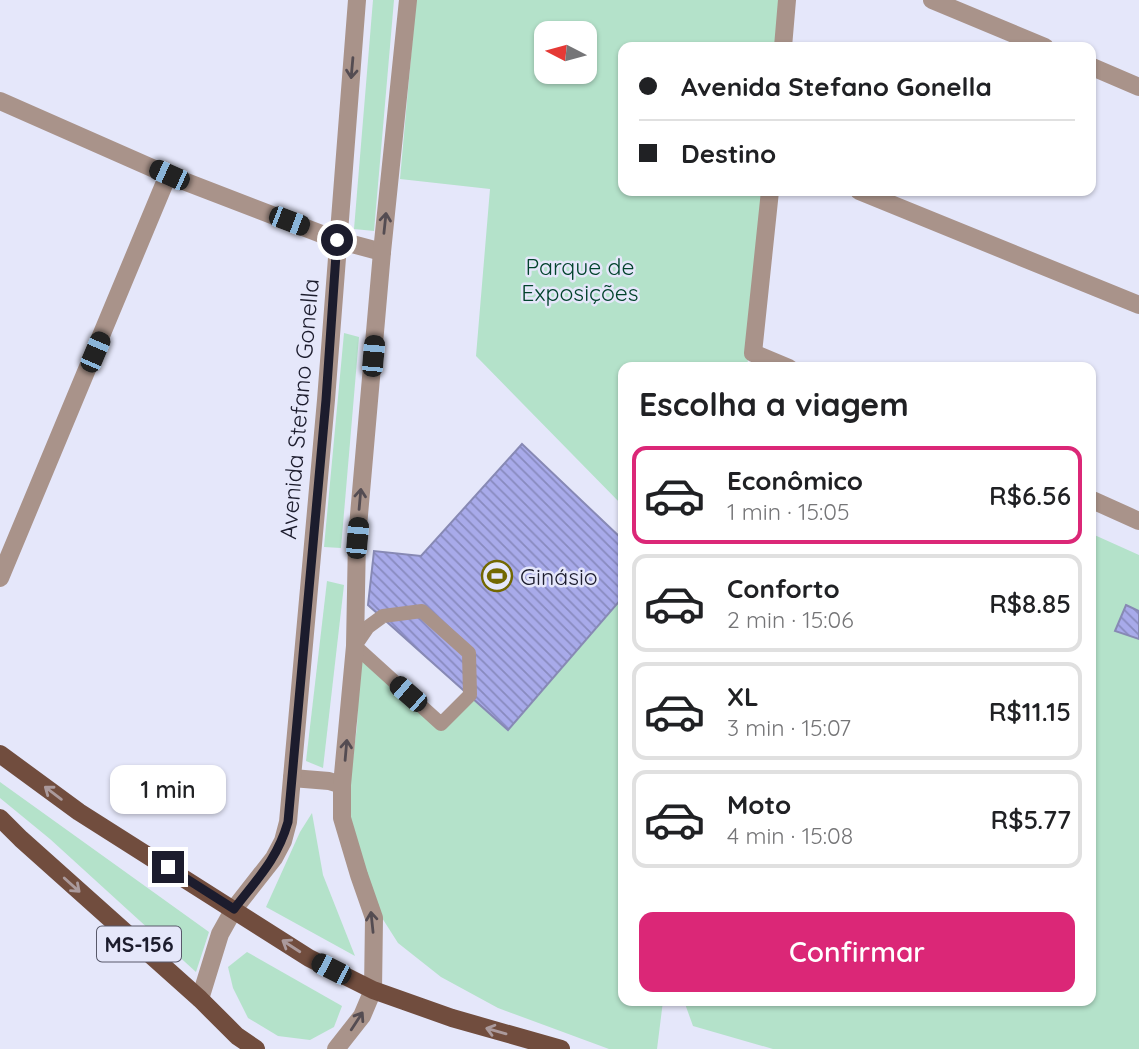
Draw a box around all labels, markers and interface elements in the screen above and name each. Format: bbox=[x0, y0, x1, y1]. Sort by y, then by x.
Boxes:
north arrow bbox=[534, 21, 597, 84]
map controls bbox=[534, 21, 597, 84]
one-way arrow bbox=[345, 56, 358, 79]
text: Avenida Stefano Gonella bbox=[681, 70, 992, 103]
text: Destino bbox=[681, 137, 776, 170]
car bbox=[146, 157, 193, 193]
car bbox=[266, 204, 313, 238]
one-way arrow bbox=[379, 213, 392, 235]
route start bbox=[321, 224, 353, 256]
park label: Parque de Exposições bbox=[521, 252, 639, 307]
street label: Avenida Stefano Gonella bbox=[273, 277, 325, 541]
car bbox=[78, 329, 113, 375]
car bbox=[361, 334, 386, 378]
text: Escolha a viagem bbox=[639, 384, 909, 424]
icon: car bbox=[643, 464, 706, 527]
text: Econômico bbox=[727, 464, 863, 497]
text: R$6.56 bbox=[989, 479, 1071, 512]
one-way arrow bbox=[354, 488, 367, 511]
text: 1 min · 15:05 bbox=[727, 497, 850, 526]
car bbox=[345, 516, 370, 560]
sports icon: Ginásio bbox=[480, 559, 514, 593]
place label: Ginásio bbox=[520, 562, 598, 591]
icon: car bbox=[643, 572, 706, 635]
text: Conforto bbox=[727, 572, 840, 605]
text: R$8.85 bbox=[989, 587, 1071, 620]
text: 2 min · 15:06 bbox=[727, 605, 854, 634]
car bbox=[386, 672, 431, 716]
icon: car bbox=[643, 680, 706, 743]
text: XL bbox=[727, 680, 759, 713]
text: R$11.15 bbox=[989, 695, 1071, 728]
text: 3 min · 15:07 bbox=[727, 713, 851, 742]
one-way arrow bbox=[340, 739, 353, 762]
callout: 1 min bbox=[110, 766, 226, 814]
text: 1 min bbox=[140, 775, 196, 804]
one-way arrow bbox=[44, 786, 63, 800]
icon: car bbox=[643, 788, 706, 851]
text: Moto bbox=[727, 788, 791, 821]
text: R$5.77 bbox=[990, 803, 1071, 836]
text: 4 min · 15:08 bbox=[727, 821, 853, 850]
route end bbox=[152, 851, 184, 883]
one-way arrow bbox=[63, 877, 81, 893]
one-way arrow bbox=[365, 911, 378, 934]
button: Confirmar bbox=[639, 912, 1075, 992]
road number: MS-156 bbox=[97, 926, 181, 962]
one-way arrow bbox=[282, 939, 302, 953]
car bbox=[308, 950, 355, 988]
one-way arrow bbox=[350, 1012, 365, 1031]
one-way arrow bbox=[485, 1023, 507, 1036]

